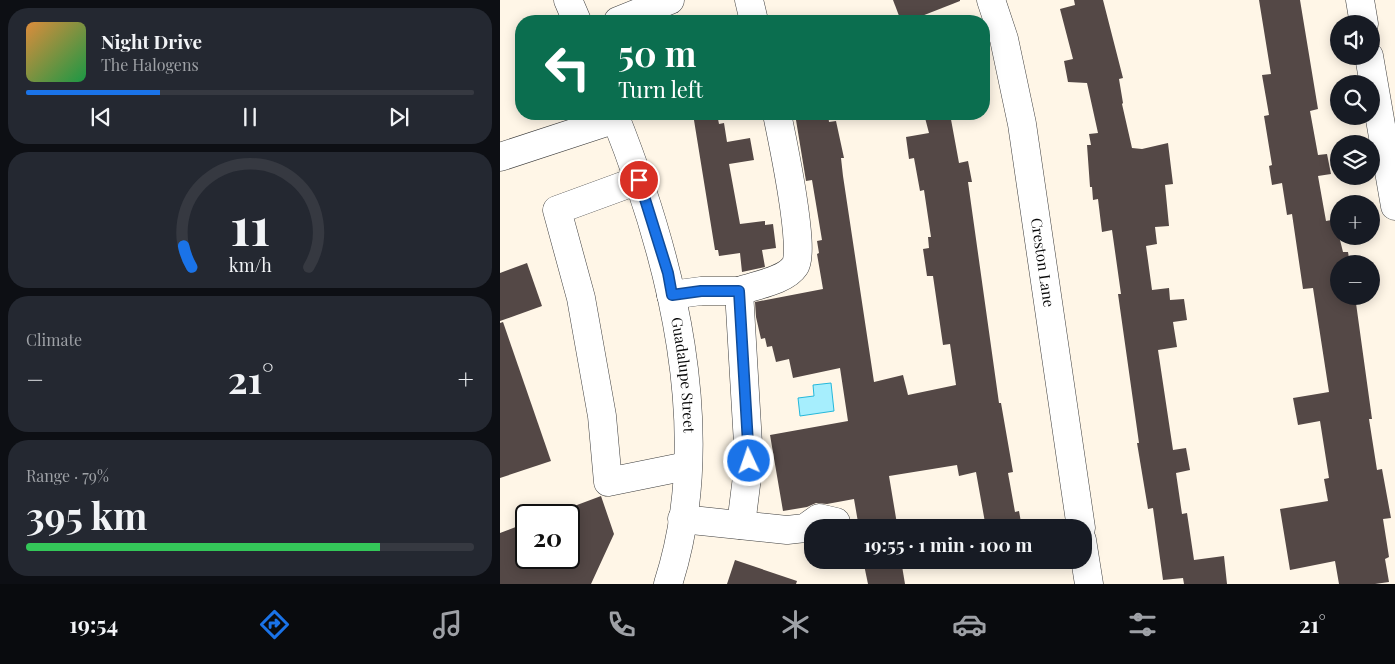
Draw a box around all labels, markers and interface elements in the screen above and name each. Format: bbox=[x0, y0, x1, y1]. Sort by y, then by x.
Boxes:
map controls bbox=[1330, 15, 1380, 305]
button: sound bbox=[1330, 15, 1380, 65]
text: Night Drive bbox=[101, 28, 202, 54]
text: 50 m bbox=[618, 29, 696, 76]
icon: left bbox=[535, 35, 600, 100]
text: The Halogens bbox=[101, 54, 199, 75]
text: Turn left bbox=[618, 74, 703, 104]
button: search bbox=[1330, 75, 1380, 125]
icon: previous bbox=[87, 103, 115, 131]
icon: pause bbox=[236, 103, 264, 131]
icon: next bbox=[385, 103, 413, 131]
button: layers bbox=[1330, 135, 1380, 185]
pin bbox=[618, 159, 660, 201]
icon: arrive bbox=[625, 166, 653, 194]
text: 11 bbox=[230, 190, 270, 259]
button: + bbox=[1330, 195, 1380, 245]
street label: Creston Lane bbox=[1027, 216, 1060, 308]
text: km/h bbox=[229, 253, 272, 276]
button: − bbox=[1330, 255, 1380, 305]
street label: Guadalupe Street bbox=[667, 315, 700, 434]
text: Climate bbox=[26, 329, 82, 350]
text: 21° bbox=[228, 353, 274, 404]
text: − bbox=[26, 360, 44, 397]
text: + bbox=[458, 360, 474, 397]
position arrow bbox=[722, 434, 774, 486]
text: Range · 79% bbox=[26, 465, 109, 486]
text: 395 km bbox=[26, 489, 147, 540]
speed limit sign: 20 bbox=[515, 504, 580, 569]
text: 19:55 · 1 min · 100 m bbox=[864, 531, 1032, 557]
icon: directions bbox=[257, 607, 292, 642]
icon: music bbox=[430, 607, 465, 642]
icon: phone bbox=[604, 607, 639, 642]
icon: climate bbox=[778, 607, 813, 642]
icon: car bbox=[952, 607, 987, 642]
icon: filters bbox=[1125, 607, 1160, 642]
text: 19:54 bbox=[69, 609, 118, 639]
text: 21° bbox=[1299, 609, 1326, 639]

